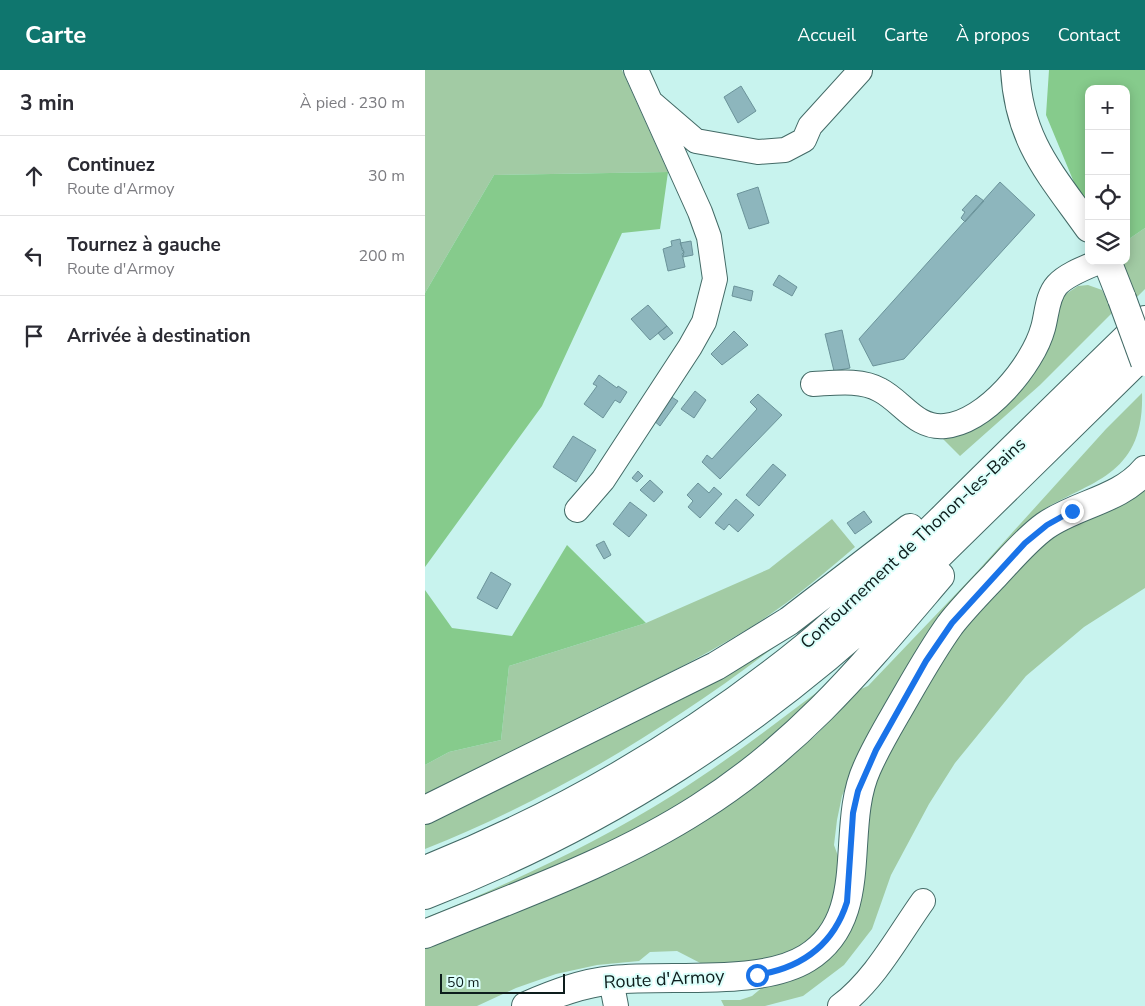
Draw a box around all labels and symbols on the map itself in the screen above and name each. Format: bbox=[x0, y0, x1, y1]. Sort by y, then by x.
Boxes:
street label: Contournement de Thonon-les-Bains bbox=[795, 432, 1031, 654]
route end bbox=[1061, 500, 1084, 523]
street label: Route d'Armoy bbox=[603, 964, 726, 994]
route start bbox=[746, 964, 769, 987]
scale bar bbox=[440, 971, 565, 994]

